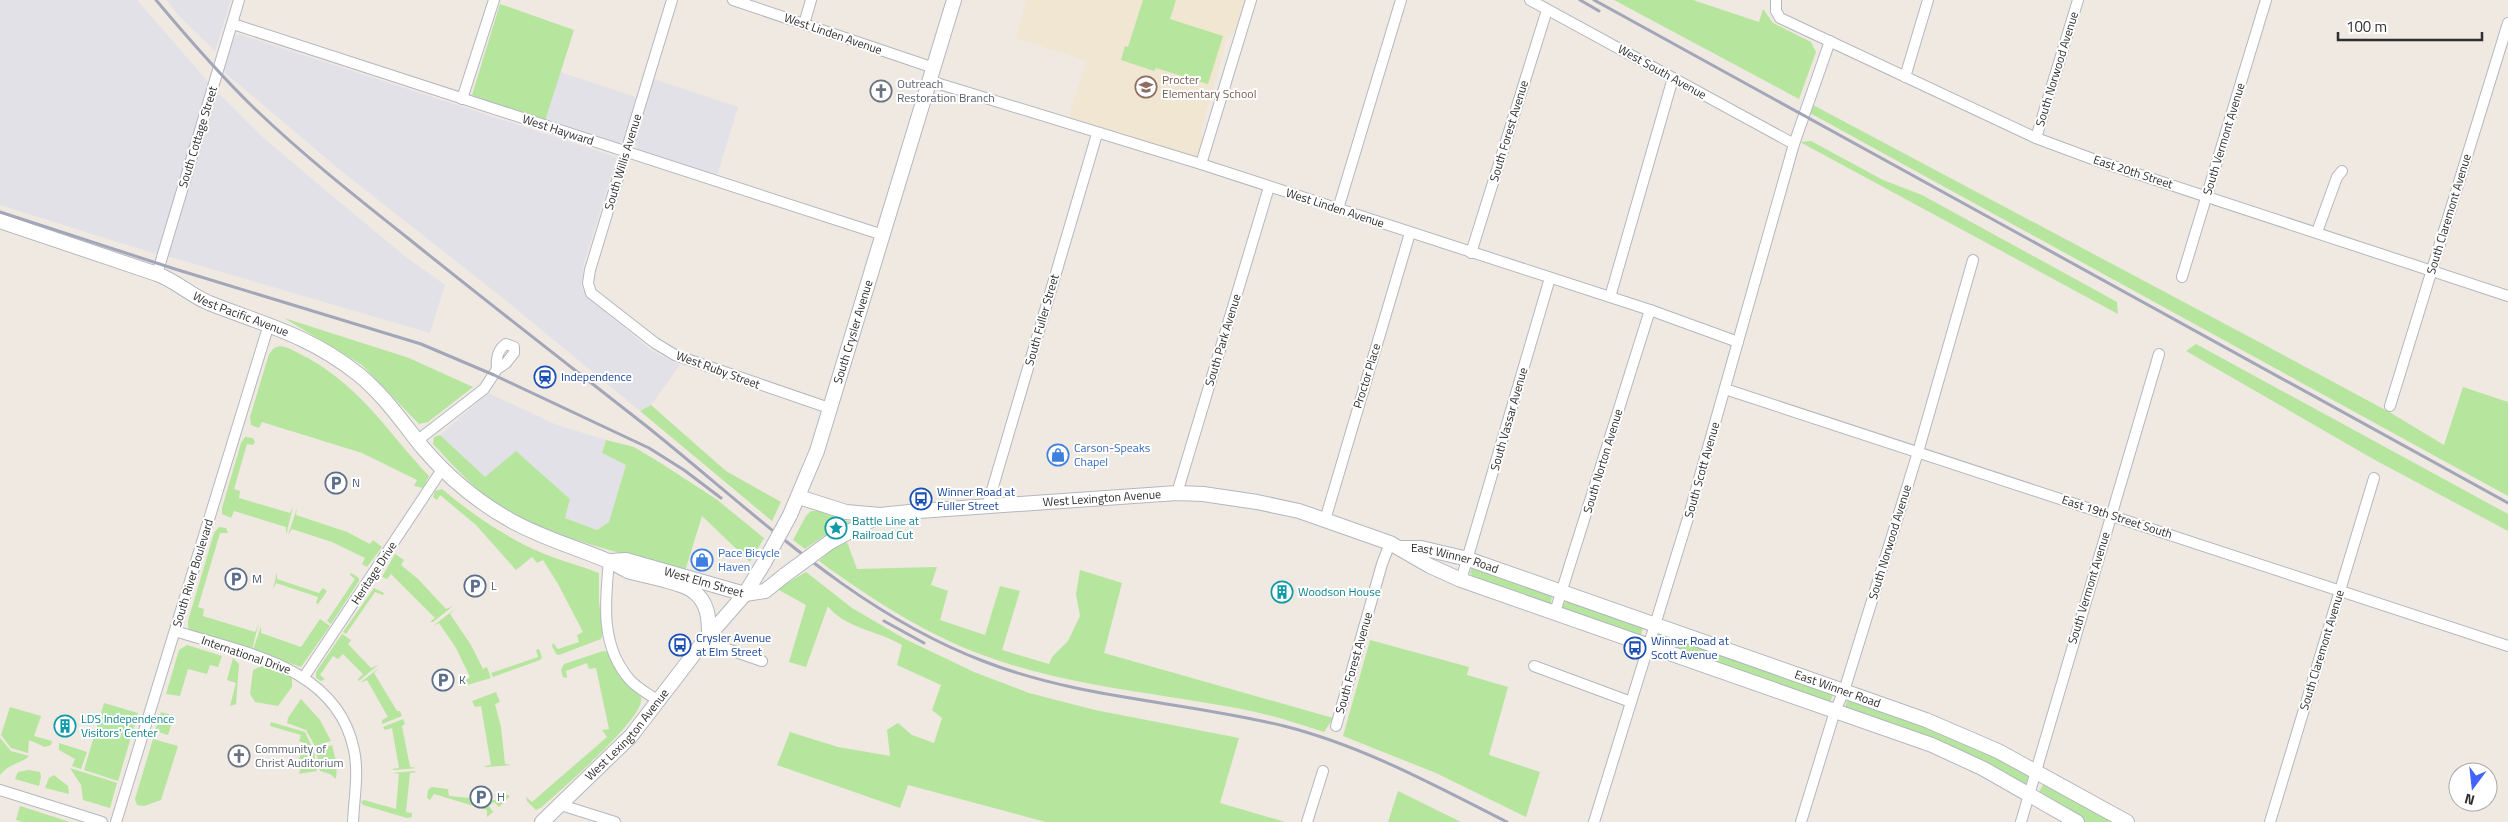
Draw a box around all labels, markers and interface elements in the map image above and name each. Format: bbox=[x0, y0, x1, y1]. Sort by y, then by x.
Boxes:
street label: West Linden Avenue bbox=[782, 8, 885, 59]
street label: South Norwood Avenue bbox=[2030, 9, 2083, 129]
scale bar bbox=[2338, 10, 2482, 42]
text: 100 m bbox=[2346, 15, 2387, 38]
street label: West South Avenue bbox=[1614, 39, 1710, 104]
place label: Procter Elementary School bbox=[1162, 70, 1256, 103]
place label: Outreach Restoration Branch bbox=[897, 74, 995, 107]
school or university icon: Procter Elementary School bbox=[1134, 75, 1158, 99]
street label: South Forest Avenue bbox=[1484, 78, 1533, 184]
church icon: Outreach Restoration Branch bbox=[869, 79, 893, 103]
street label: South Vermont Avenue bbox=[2197, 80, 2250, 197]
street label: South Cottage Street bbox=[173, 83, 222, 190]
street label: West Hayward bbox=[520, 109, 596, 150]
street label: South Willis Avenue bbox=[599, 111, 646, 212]
street label: East 20th Street bbox=[2091, 150, 2176, 194]
street label: South Claremont Avenue bbox=[2421, 151, 2476, 276]
street label: West Linden Avenue bbox=[1283, 183, 1387, 232]
street label: South Fuller Street bbox=[1019, 271, 1064, 368]
street label: South Crysler Avenue bbox=[828, 277, 877, 386]
street label: West Pacific Avenue bbox=[189, 286, 292, 341]
street label: South Park Avenue bbox=[1199, 291, 1246, 388]
street label: Proctor Place bbox=[1348, 341, 1385, 411]
street label: West Ruby Street bbox=[673, 346, 764, 394]
station icon: Independence bbox=[533, 365, 557, 389]
street label: South Vassar Avenue bbox=[1485, 365, 1532, 473]
place label: Independence bbox=[561, 367, 632, 386]
street label: South Norton Avenue bbox=[1578, 406, 1627, 515]
street label: South Scott Avenue bbox=[1679, 420, 1724, 520]
place label: Carson-Speaks Chapel bbox=[1074, 438, 1151, 471]
shop icon: Carson-Speaks Chapel bbox=[1046, 443, 1070, 467]
parking icon: N bbox=[324, 471, 348, 495]
place label: N bbox=[352, 473, 360, 492]
place label: Winner Road at Fuller Street bbox=[937, 482, 1016, 515]
street label: South Norwood Avenue bbox=[1863, 482, 1916, 602]
street label: West Lexington Avenue bbox=[1042, 484, 1162, 511]
bus stop icon: Winner Road at Fuller Street bbox=[909, 487, 933, 511]
street label: East 19th Street South bbox=[2059, 490, 2175, 543]
place label: Battle Line at Railroad Cut bbox=[852, 511, 920, 544]
place icon: Battle Line at Railroad Cut bbox=[824, 516, 848, 540]
street label: South River Boulevard bbox=[167, 517, 218, 629]
street label: South Vermont Avenue bbox=[2062, 529, 2115, 646]
street label: Heritage Drive bbox=[346, 537, 401, 608]
street label: East Winner Road bbox=[1411, 538, 1501, 578]
place label: Pace Bicycle Haven bbox=[718, 543, 780, 576]
shop icon: Pace Bicycle Haven bbox=[690, 548, 714, 572]
street label: West Elm Street bbox=[662, 561, 747, 602]
parking icon: M bbox=[224, 567, 248, 591]
place label: M bbox=[252, 569, 262, 588]
parking icon: L bbox=[463, 574, 487, 598]
place label: L bbox=[491, 576, 497, 595]
building icon: Woodson House bbox=[1270, 580, 1294, 604]
place label: Woodson House bbox=[1298, 582, 1381, 601]
street label: South Claremont Avenue bbox=[2294, 587, 2349, 712]
street label: South Forest Avenue bbox=[1330, 610, 1377, 716]
place label: Crysler Avenue at Elm Street bbox=[696, 628, 771, 661]
street label: International Drive bbox=[199, 630, 293, 679]
place label: Winner Road at Scott Avenue bbox=[1651, 631, 1730, 664]
bus stop icon: Crysler Avenue at Elm Street bbox=[668, 633, 692, 657]
bus stop icon: Winner Road at Scott Avenue bbox=[1623, 636, 1647, 660]
street label: East Winner Road bbox=[1792, 665, 1883, 712]
parking icon: K bbox=[431, 668, 455, 692]
place label: K bbox=[459, 670, 466, 689]
street label: West Lexington Avenue bbox=[580, 684, 673, 785]
place label: LDS Independence Visitors' Center bbox=[81, 709, 174, 742]
building icon: LDS Independence Visitors' Center bbox=[53, 714, 77, 738]
place label: Community of Christ Auditorium bbox=[255, 739, 343, 772]
church icon: Community of Christ Auditorium bbox=[227, 744, 251, 768]
north arrow bbox=[2448, 762, 2498, 812]
parking icon: H bbox=[469, 785, 493, 809]
place label: H bbox=[497, 787, 505, 806]
text: N bbox=[2462, 789, 2477, 811]

